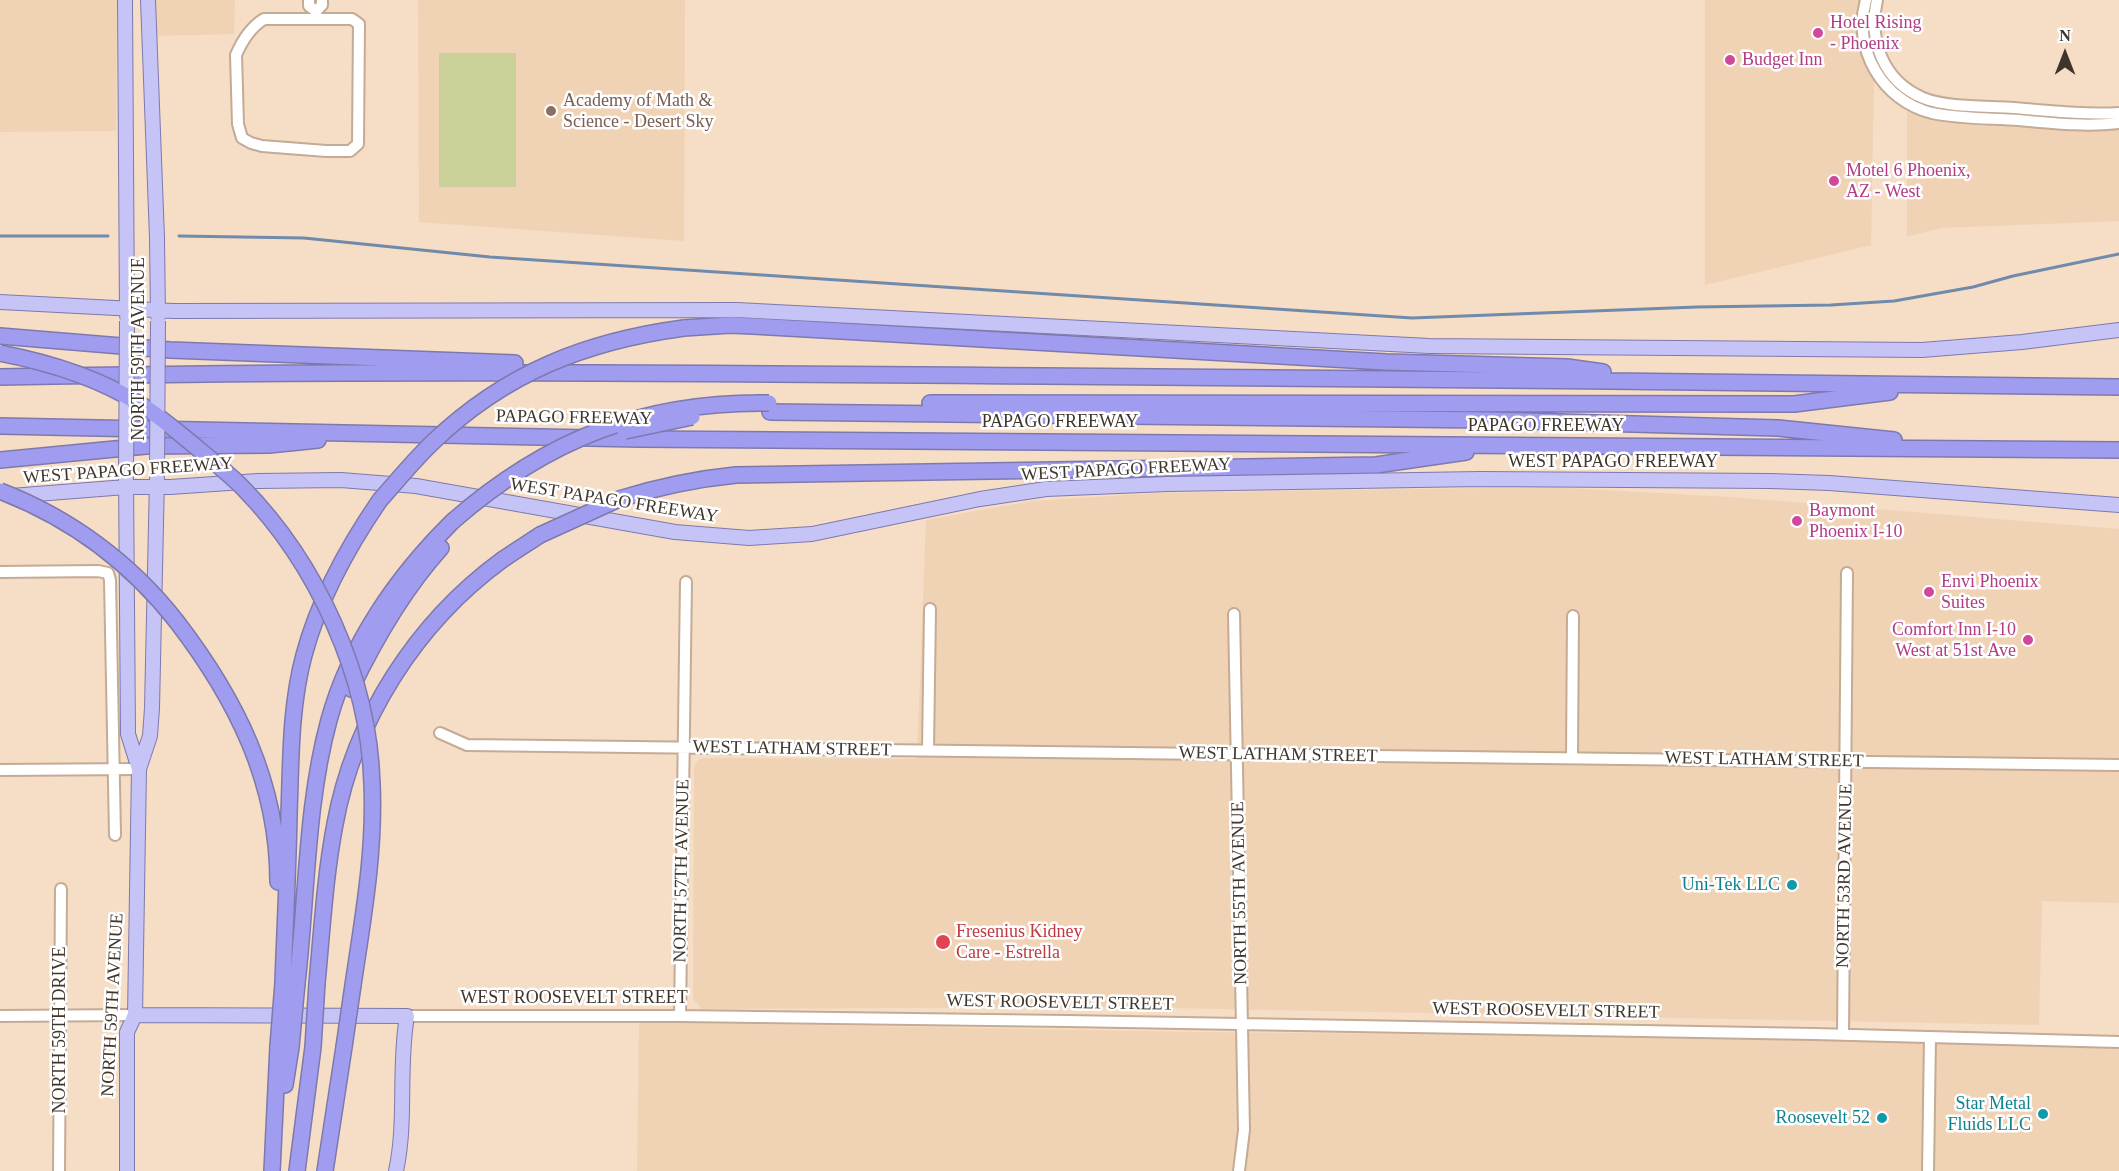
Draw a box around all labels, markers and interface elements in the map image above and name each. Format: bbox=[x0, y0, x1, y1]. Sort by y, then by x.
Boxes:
place label: Hotel Rising - Phoenix bbox=[1830, 12, 1922, 54]
north arrow bbox=[2035, 24, 2095, 84]
marker: Hotel Rising - Phoenix bbox=[1811, 26, 1825, 40]
text: N bbox=[2059, 27, 2071, 44]
place label: Budget Inn bbox=[1742, 49, 1822, 71]
marker: Budget Inn bbox=[1723, 53, 1737, 67]
place label: Academy of Math & Science - Desert Sky bbox=[563, 90, 713, 132]
marker: Academy of Math & Science - Desert Sky bbox=[544, 104, 558, 118]
place label: Motel 6 Phoenix, AZ - West bbox=[1846, 160, 1970, 202]
marker: Motel 6 Phoenix, AZ - West bbox=[1827, 174, 1841, 188]
street label: NORTH 59TH AVENUE bbox=[128, 257, 150, 441]
street label: PAPAGO FREEWAY bbox=[496, 406, 652, 430]
street label: PAPAGO FREEWAY bbox=[982, 411, 1138, 433]
street label: PAPAGO FREEWAY bbox=[1468, 415, 1624, 437]
street label: WEST PAPAGO FREEWAY bbox=[1508, 451, 1718, 473]
street label: WEST PAPAGO FREEWAY bbox=[22, 453, 234, 489]
street label: WEST PAPAGO FREEWAY bbox=[1021, 454, 1231, 486]
street label: WEST PAPAGO FREEWAY bbox=[509, 474, 719, 528]
place label: Baymont Phoenix I-10 bbox=[1809, 500, 1902, 542]
marker: Baymont Phoenix I-10 bbox=[1790, 514, 1804, 528]
place label: Envi Phoenix Suites bbox=[1941, 571, 2038, 614]
marker: Envi Phoenix Suites bbox=[1922, 585, 1936, 599]
place label: Comfort Inn I-10 West at 51st Ave bbox=[1892, 619, 2016, 662]
marker: Comfort Inn I-10 West at 51st Ave bbox=[2021, 633, 2035, 647]
street label: WEST LATHAM STREET bbox=[692, 736, 892, 762]
street label: WEST LATHAM STREET bbox=[1178, 742, 1378, 768]
street label: WEST LATHAM STREET bbox=[1664, 747, 1864, 773]
street label: NORTH 57TH AVENUE bbox=[670, 779, 694, 963]
street label: NORTH 53RD AVENUE bbox=[1833, 784, 1857, 968]
street label: NORTH 55TH AVENUE bbox=[1228, 801, 1252, 985]
place label: Uni-Tek LLC bbox=[1682, 874, 1780, 896]
marker: Uni-Tek LLC bbox=[1785, 878, 1799, 892]
street label: NORTH 59TH AVENUE bbox=[97, 913, 129, 1097]
place label: Fresenius Kidney Care - Estrella bbox=[956, 921, 1082, 964]
marker: Fresenius Kidney Care - Estrella bbox=[934, 933, 952, 951]
street label: NORTH 59TH DRIVE bbox=[49, 947, 71, 1113]
street label: WEST ROOSEVELT STREET bbox=[460, 987, 688, 1009]
street label: WEST ROOSEVELT STREET bbox=[946, 990, 1174, 1016]
street label: WEST ROOSEVELT STREET bbox=[1432, 998, 1660, 1024]
place label: Star Metal Fluids LLC bbox=[1947, 1093, 2031, 1136]
place label: Roosevelt 52 bbox=[1776, 1107, 1870, 1129]
marker: Star Metal Fluids LLC bbox=[2036, 1107, 2050, 1121]
marker: Roosevelt 52 bbox=[1875, 1111, 1889, 1125]

